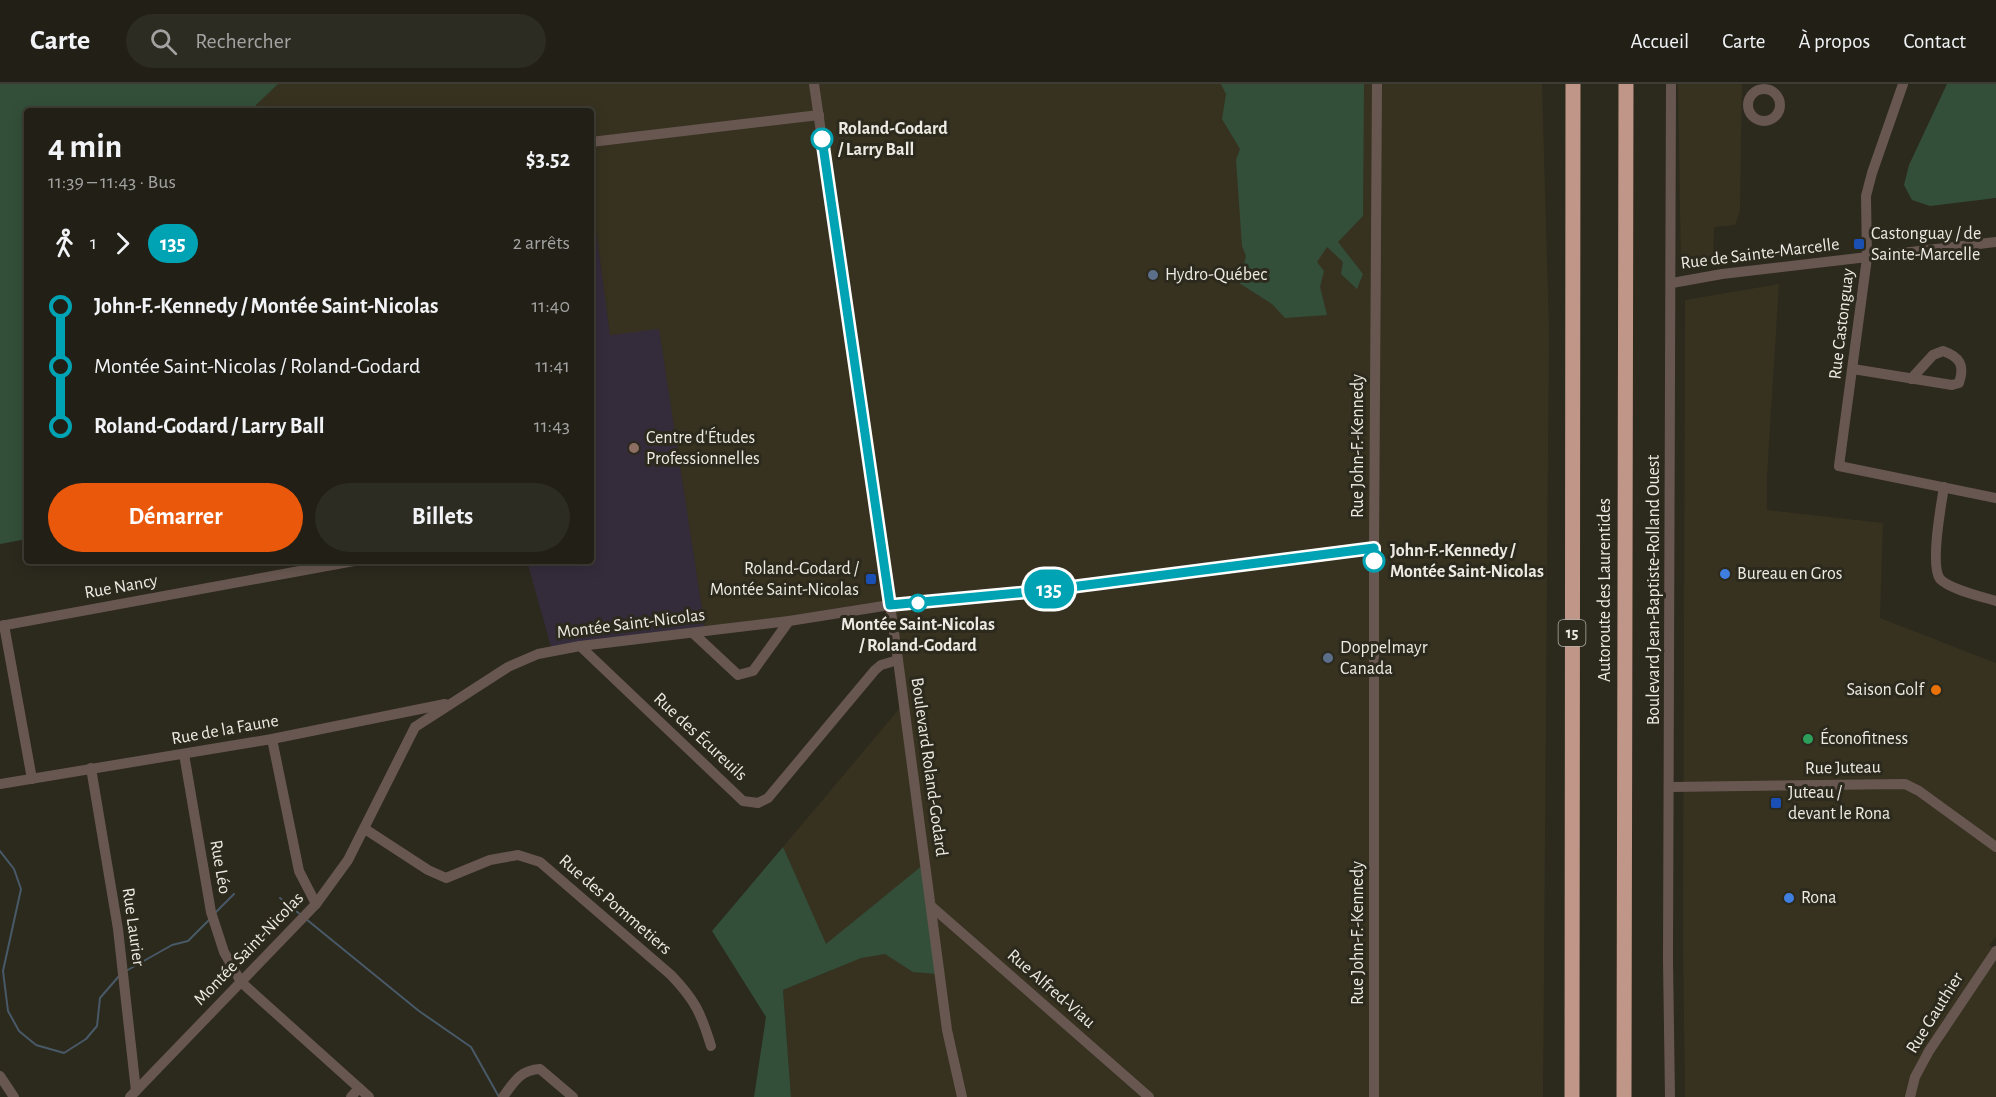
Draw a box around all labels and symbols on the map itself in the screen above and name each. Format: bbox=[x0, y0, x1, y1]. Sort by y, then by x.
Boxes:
place label: Roland-Godard / Larry Ball bbox=[837, 120, 948, 159]
marker: Roland-Godard / Larry Ball bbox=[811, 128, 833, 150]
place label: Castonguay / de Sainte-Marcelle bbox=[1871, 225, 1981, 264]
street label: Rue de Sainte-Marcelle bbox=[1680, 235, 1840, 273]
marker: Castonguay / de Sainte-Marcelle bbox=[1852, 237, 1866, 251]
place label: Hydro-Québec bbox=[1165, 266, 1267, 284]
street label: Rue Castonguay bbox=[1826, 267, 1858, 380]
marker: Hydro-Québec bbox=[1146, 268, 1160, 282]
street label: Rue John-F.-Kennedy bbox=[1349, 374, 1367, 518]
place label: Centre d'Études Professionnelles bbox=[646, 426, 760, 468]
marker: Centre d'Études Professionnelles bbox=[627, 441, 641, 455]
street label: Boulevard Jean-Baptiste-Rolland Ouest bbox=[1645, 454, 1663, 725]
street label: Autoroute des Laurentides bbox=[1596, 498, 1614, 682]
place label: John-F.-Kennedy / Montée Saint-Nicolas bbox=[1390, 542, 1544, 581]
marker: John-F.-Kennedy / Montée Saint-Nicolas bbox=[1363, 550, 1385, 572]
place label: Roland-Godard / Montée Saint-Nicolas bbox=[710, 560, 860, 599]
place label: Bureau en Gros bbox=[1737, 565, 1843, 583]
marker: Bureau en Gros bbox=[1718, 567, 1732, 581]
line badge: 135 bbox=[1014, 570, 1084, 608]
street label: Rue Nancy bbox=[83, 572, 159, 602]
marker: Roland-Godard / Montée Saint-Nicolas bbox=[864, 572, 878, 586]
marker: Montée Saint-Nicolas / Roland-Godard bbox=[909, 594, 927, 612]
street label: Montée Saint-Nicolas bbox=[556, 606, 706, 642]
place label: Montée Saint-Nicolas / Roland-Godard bbox=[841, 616, 995, 655]
road number: 15 bbox=[1558, 620, 1586, 646]
place label: Doppelmayr Canada bbox=[1340, 639, 1428, 678]
marker: Doppelmayr Canada bbox=[1321, 651, 1335, 665]
street label: Boulevard Roland-Godard bbox=[908, 676, 950, 858]
place label: Saison Golf bbox=[1846, 681, 1926, 699]
marker: Saison Golf bbox=[1929, 683, 1943, 697]
street label: Rue des Écureuils bbox=[650, 687, 752, 785]
street label: Rue de la Faune bbox=[170, 712, 280, 748]
place label: Éconofitness bbox=[1820, 727, 1908, 748]
marker: Éconofitness bbox=[1801, 732, 1815, 746]
street label: Rue Juteau bbox=[1805, 758, 1881, 778]
place label: Juteau / devant le Rona bbox=[1788, 784, 1890, 823]
marker: Juteau / devant le Rona bbox=[1769, 796, 1783, 810]
street label: Rue Léo bbox=[206, 839, 234, 896]
street label: Rue des Pommetiers bbox=[555, 852, 675, 958]
street label: Rue John-F.-Kennedy bbox=[1349, 861, 1367, 1005]
street label: Rue Laurier bbox=[119, 887, 147, 968]
street label: Montée Saint-Nicolas bbox=[191, 889, 307, 1009]
place label: Rona bbox=[1801, 889, 1837, 907]
marker: Rona bbox=[1782, 891, 1796, 905]
street label: Rue Alfred-Viau bbox=[1004, 946, 1098, 1032]
street label: Rue Gauthier bbox=[1903, 969, 1967, 1057]

